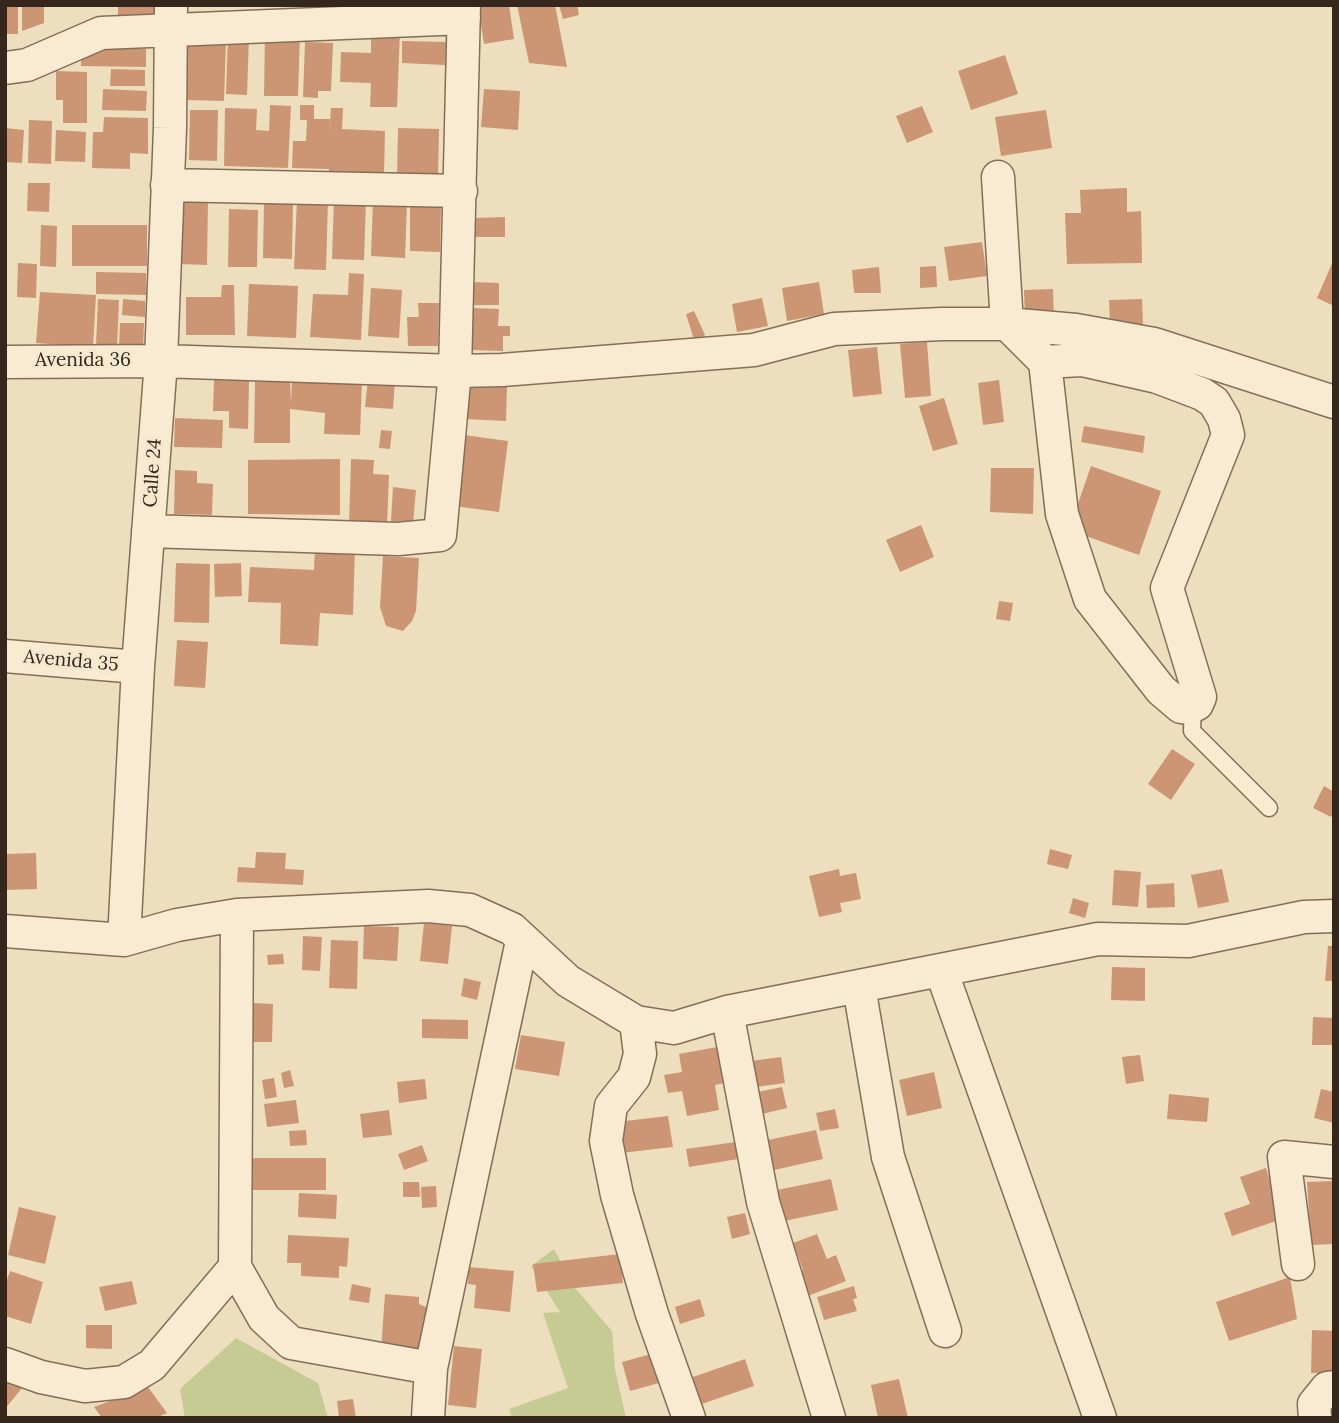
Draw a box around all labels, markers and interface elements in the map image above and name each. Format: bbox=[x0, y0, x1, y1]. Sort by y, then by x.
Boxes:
street label: Avenida 36 bbox=[35, 350, 131, 372]
street label: Calle 24 bbox=[139, 438, 167, 508]
street label: Avenida 35 bbox=[23, 645, 119, 677]

